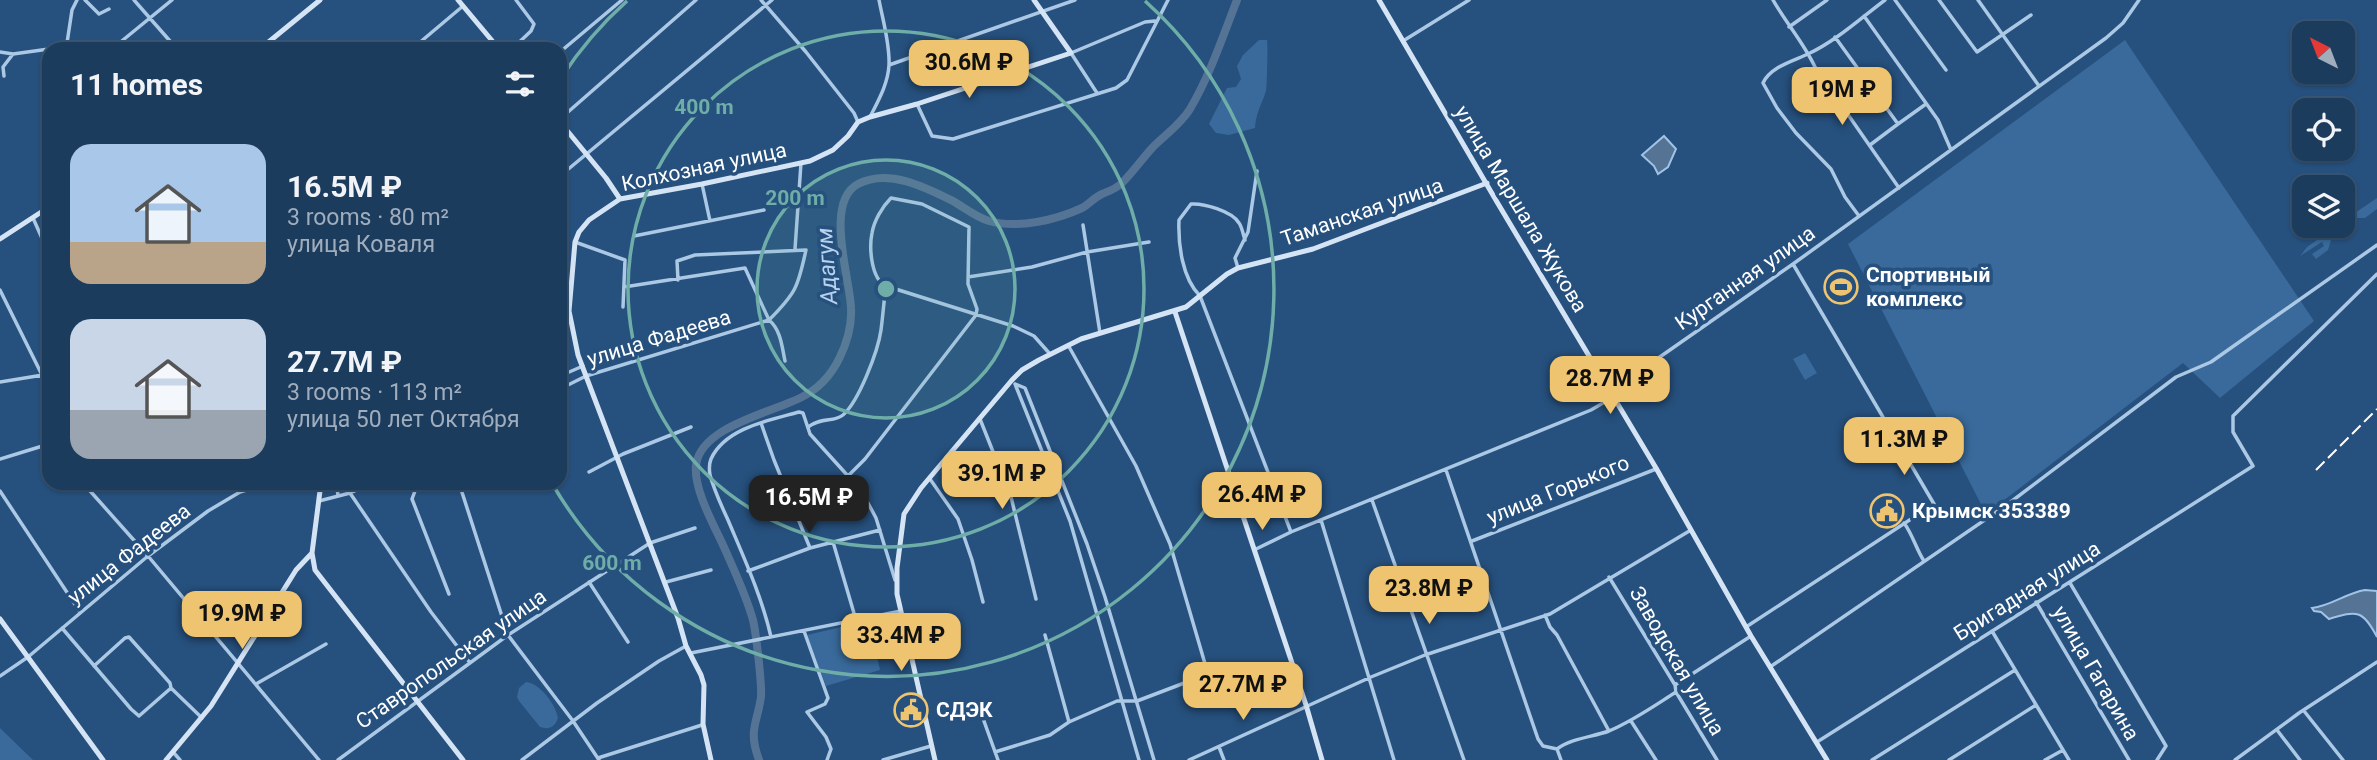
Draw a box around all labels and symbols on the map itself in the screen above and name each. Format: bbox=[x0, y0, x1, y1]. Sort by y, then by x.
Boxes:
north arrow bbox=[2292, 21, 2356, 84]
pin: 30.6M ₽ bbox=[904, 41, 1034, 100]
pin: 19M ₽ bbox=[1793, 68, 1891, 127]
text: 400 m bbox=[674, 95, 734, 119]
street label: улица Маршала Жукова bbox=[1450, 101, 1592, 317]
street label: Колхозная улица bbox=[619, 138, 789, 196]
street label: Таманская улица bbox=[1278, 173, 1446, 251]
text: 200 m bbox=[765, 186, 825, 210]
street label: Курганная улица bbox=[1671, 221, 1819, 335]
water label: Адагум bbox=[811, 227, 843, 306]
place label: Спортивный комплекс bbox=[1866, 263, 1990, 311]
sports icon: Спортивный комплекс bbox=[1822, 268, 1860, 306]
centre of rings bbox=[874, 277, 898, 301]
street label: улица Фадеева bbox=[584, 305, 734, 371]
pin: 28.7M ₽ bbox=[1545, 356, 1675, 416]
pin: 11.3M ₽ bbox=[1839, 418, 1969, 477]
street label: улица Горького bbox=[1483, 450, 1633, 529]
pin: 39.1M ₽ bbox=[937, 452, 1067, 511]
pin: 26.4M ₽ bbox=[1197, 472, 1327, 532]
pin: 16.5M ₽ bbox=[744, 476, 874, 535]
public building icon: Крымск 353389 bbox=[1868, 492, 1906, 530]
street label: улица Фадеева bbox=[63, 499, 195, 609]
place label: Крымск 353389 bbox=[1912, 499, 2071, 523]
street label: Бригадная улица bbox=[1949, 536, 2105, 646]
text: 600 m bbox=[582, 551, 642, 575]
pin: 23.8M ₽ bbox=[1364, 566, 1494, 626]
street label: Заводская улица bbox=[1625, 582, 1729, 740]
street label: Ставропольская улица bbox=[351, 584, 551, 734]
pin: 19.9M ₽ bbox=[177, 592, 307, 651]
street label: улица Гагарина bbox=[2048, 601, 2144, 745]
pin: 33.4M ₽ bbox=[836, 614, 966, 673]
pin: 27.7M ₽ bbox=[1178, 662, 1308, 722]
public building icon: СДЭК bbox=[892, 691, 930, 729]
place label: СДЭК bbox=[936, 698, 993, 722]

